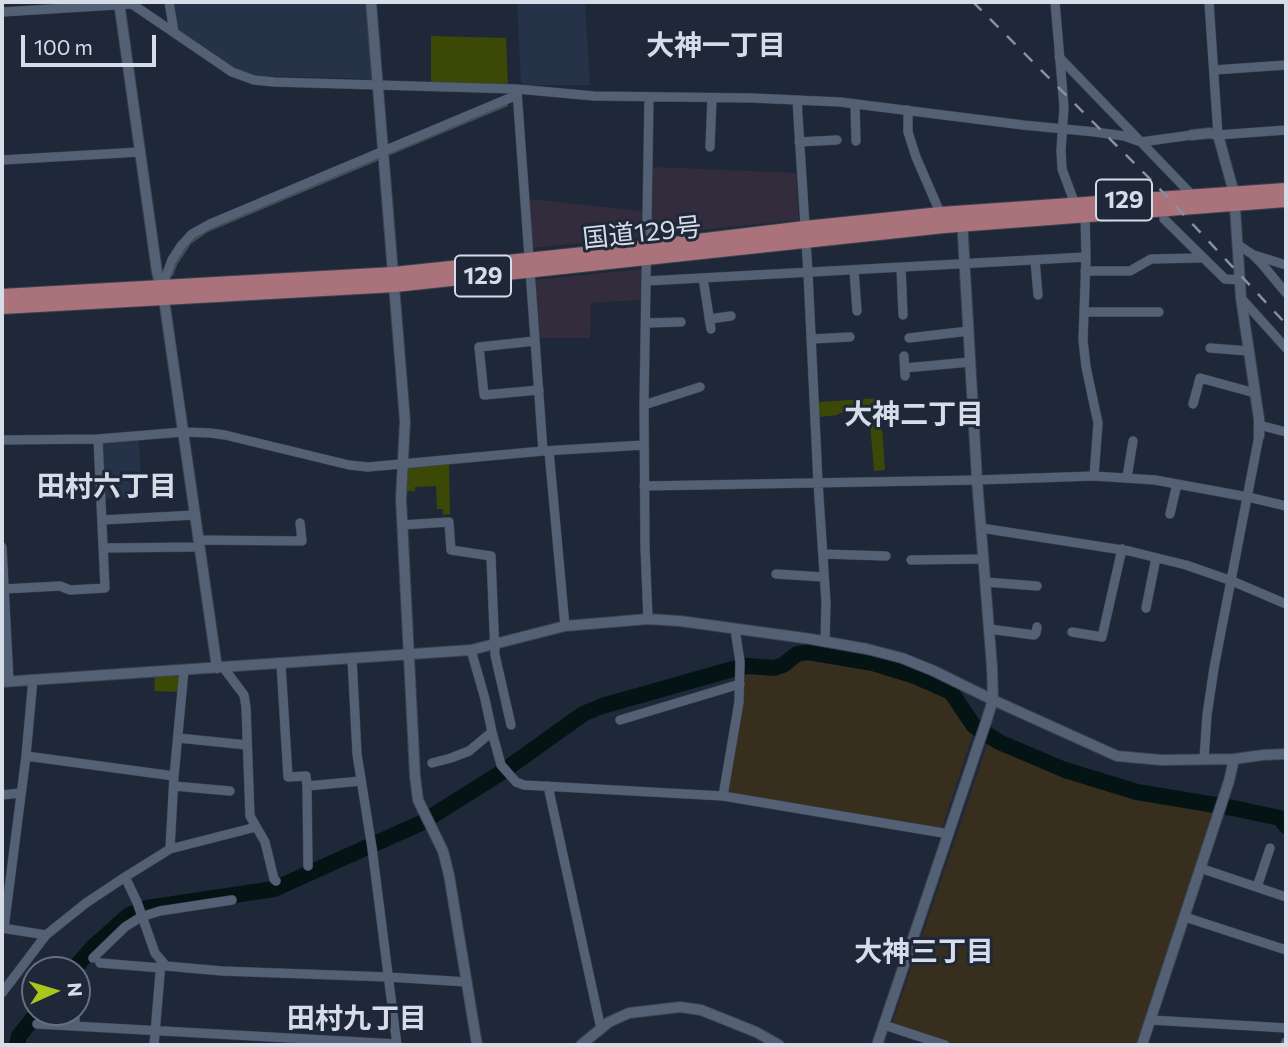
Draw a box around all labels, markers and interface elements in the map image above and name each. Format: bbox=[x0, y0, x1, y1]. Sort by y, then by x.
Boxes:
scale bar bbox=[24, 21, 159, 65]
district label: 大神一丁目 bbox=[646, 29, 786, 63]
text: 100 m bbox=[34, 34, 93, 59]
road number: 129 bbox=[1096, 180, 1152, 220]
street label: 国道129号 bbox=[581, 211, 703, 255]
road number: 129 bbox=[455, 256, 511, 296]
district label: 大神二丁目 bbox=[844, 398, 984, 432]
district label: 田村六丁目 bbox=[37, 470, 177, 504]
district label: 大神三丁目 bbox=[854, 935, 994, 969]
north arrow bbox=[21, 956, 91, 1026]
text: N bbox=[63, 982, 87, 998]
district label: 田村九丁目 bbox=[287, 1002, 427, 1036]

